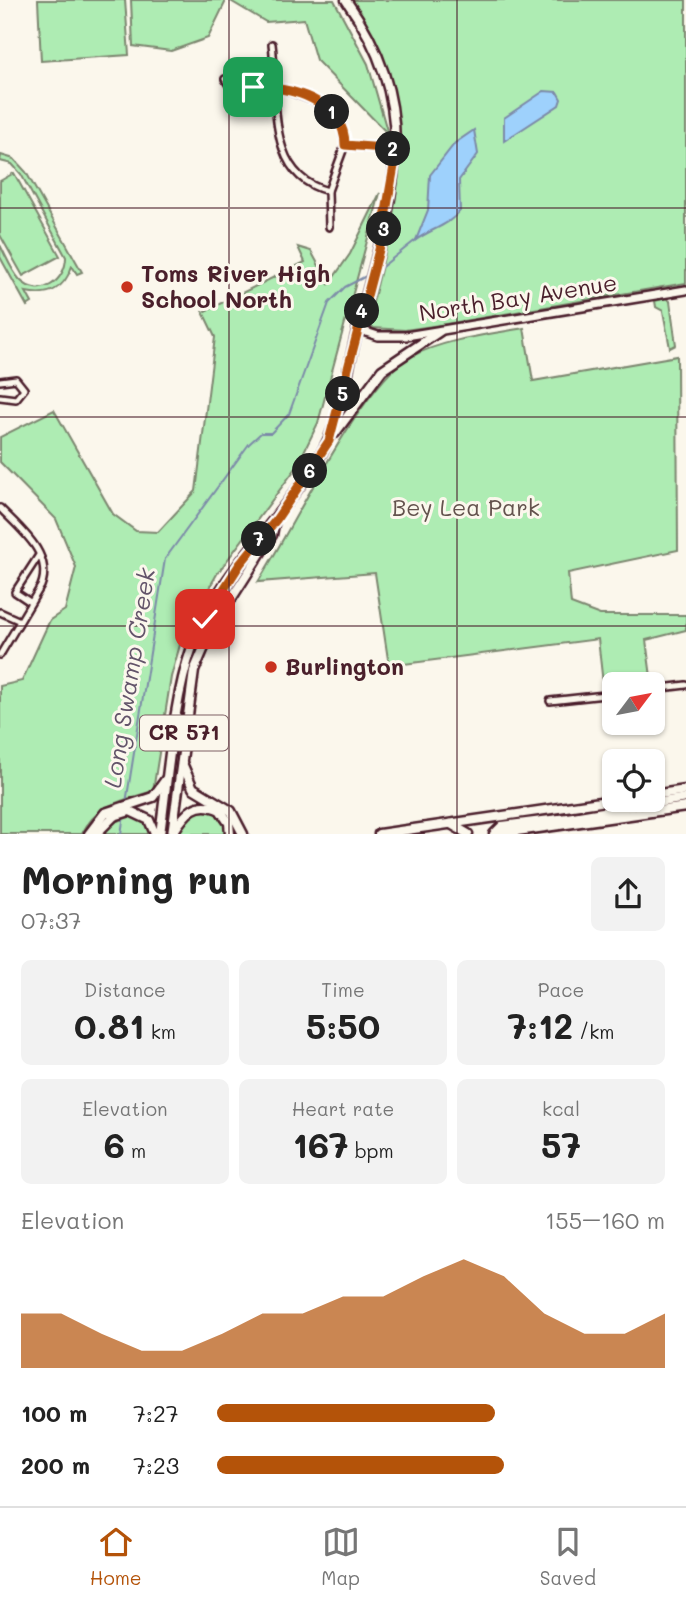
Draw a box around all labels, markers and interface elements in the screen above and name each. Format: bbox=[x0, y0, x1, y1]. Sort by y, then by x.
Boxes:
pin bbox=[223, 57, 283, 117]
icon: arrive bbox=[234, 68, 272, 106]
pin: 1 bbox=[314, 94, 350, 130]
text: 1 bbox=[327, 99, 336, 124]
pin: 2 bbox=[376, 132, 410, 166]
text: 2 bbox=[387, 136, 398, 161]
pin: 3 bbox=[366, 212, 402, 246]
text: 3 bbox=[378, 216, 389, 241]
place label: Toms River High School North bbox=[141, 258, 330, 314]
street label: North Bay Avenue bbox=[417, 267, 619, 327]
marker: Toms River High School North bbox=[119, 279, 135, 295]
pin: 4 bbox=[344, 294, 380, 328]
text: 4 bbox=[355, 298, 368, 323]
pin: 5 bbox=[326, 376, 360, 412]
text: 5 bbox=[337, 381, 348, 406]
pin: 6 bbox=[292, 454, 328, 489]
text: 6 bbox=[304, 458, 315, 483]
park label: Bey Lea Park bbox=[392, 492, 540, 522]
pin: 7 bbox=[242, 522, 276, 556]
text: 7 bbox=[253, 526, 264, 551]
water label: Long Swamp Creek bbox=[96, 564, 161, 790]
pin bbox=[175, 589, 235, 649]
icon: check bbox=[186, 600, 224, 638]
place label: Burlington bbox=[285, 651, 404, 681]
marker: Burlington bbox=[263, 659, 279, 675]
north arrow bbox=[602, 672, 665, 735]
map controls bbox=[602, 672, 665, 812]
road number: CR 571 bbox=[140, 716, 228, 750]
button: locate bbox=[602, 749, 665, 812]
text: Morning run bbox=[21, 854, 251, 904]
button: share bbox=[591, 857, 665, 931]
text: 07:37 bbox=[21, 905, 81, 935]
text: Distance bbox=[84, 977, 166, 1002]
text: Time bbox=[321, 977, 365, 1002]
text: Pace bbox=[538, 977, 584, 1002]
text: 0.81 bbox=[74, 1002, 145, 1048]
text: 5:50 bbox=[306, 1002, 380, 1048]
text: 7:12 bbox=[508, 1002, 573, 1048]
text: km bbox=[145, 1019, 176, 1044]
text: /km bbox=[573, 1019, 614, 1044]
text: Elevation bbox=[82, 1096, 168, 1121]
text: Heart rate bbox=[292, 1096, 394, 1121]
text: kcal bbox=[542, 1096, 580, 1121]
text: 6 bbox=[104, 1121, 125, 1167]
text: 167 bbox=[292, 1121, 349, 1167]
text: 57 bbox=[541, 1121, 581, 1167]
text: m bbox=[125, 1138, 146, 1163]
text: bpm bbox=[349, 1138, 394, 1163]
text: Elevation bbox=[21, 1205, 124, 1235]
text: 155–160 m bbox=[545, 1205, 665, 1235]
text: 100 m bbox=[21, 1398, 87, 1428]
text: 7:27 bbox=[133, 1398, 179, 1428]
text: 200 m bbox=[21, 1450, 90, 1480]
text: 7:23 bbox=[133, 1450, 179, 1480]
tab: Home bbox=[90, 1523, 142, 1590]
tab: Map bbox=[321, 1523, 360, 1590]
tab: Saved bbox=[540, 1523, 596, 1590]

